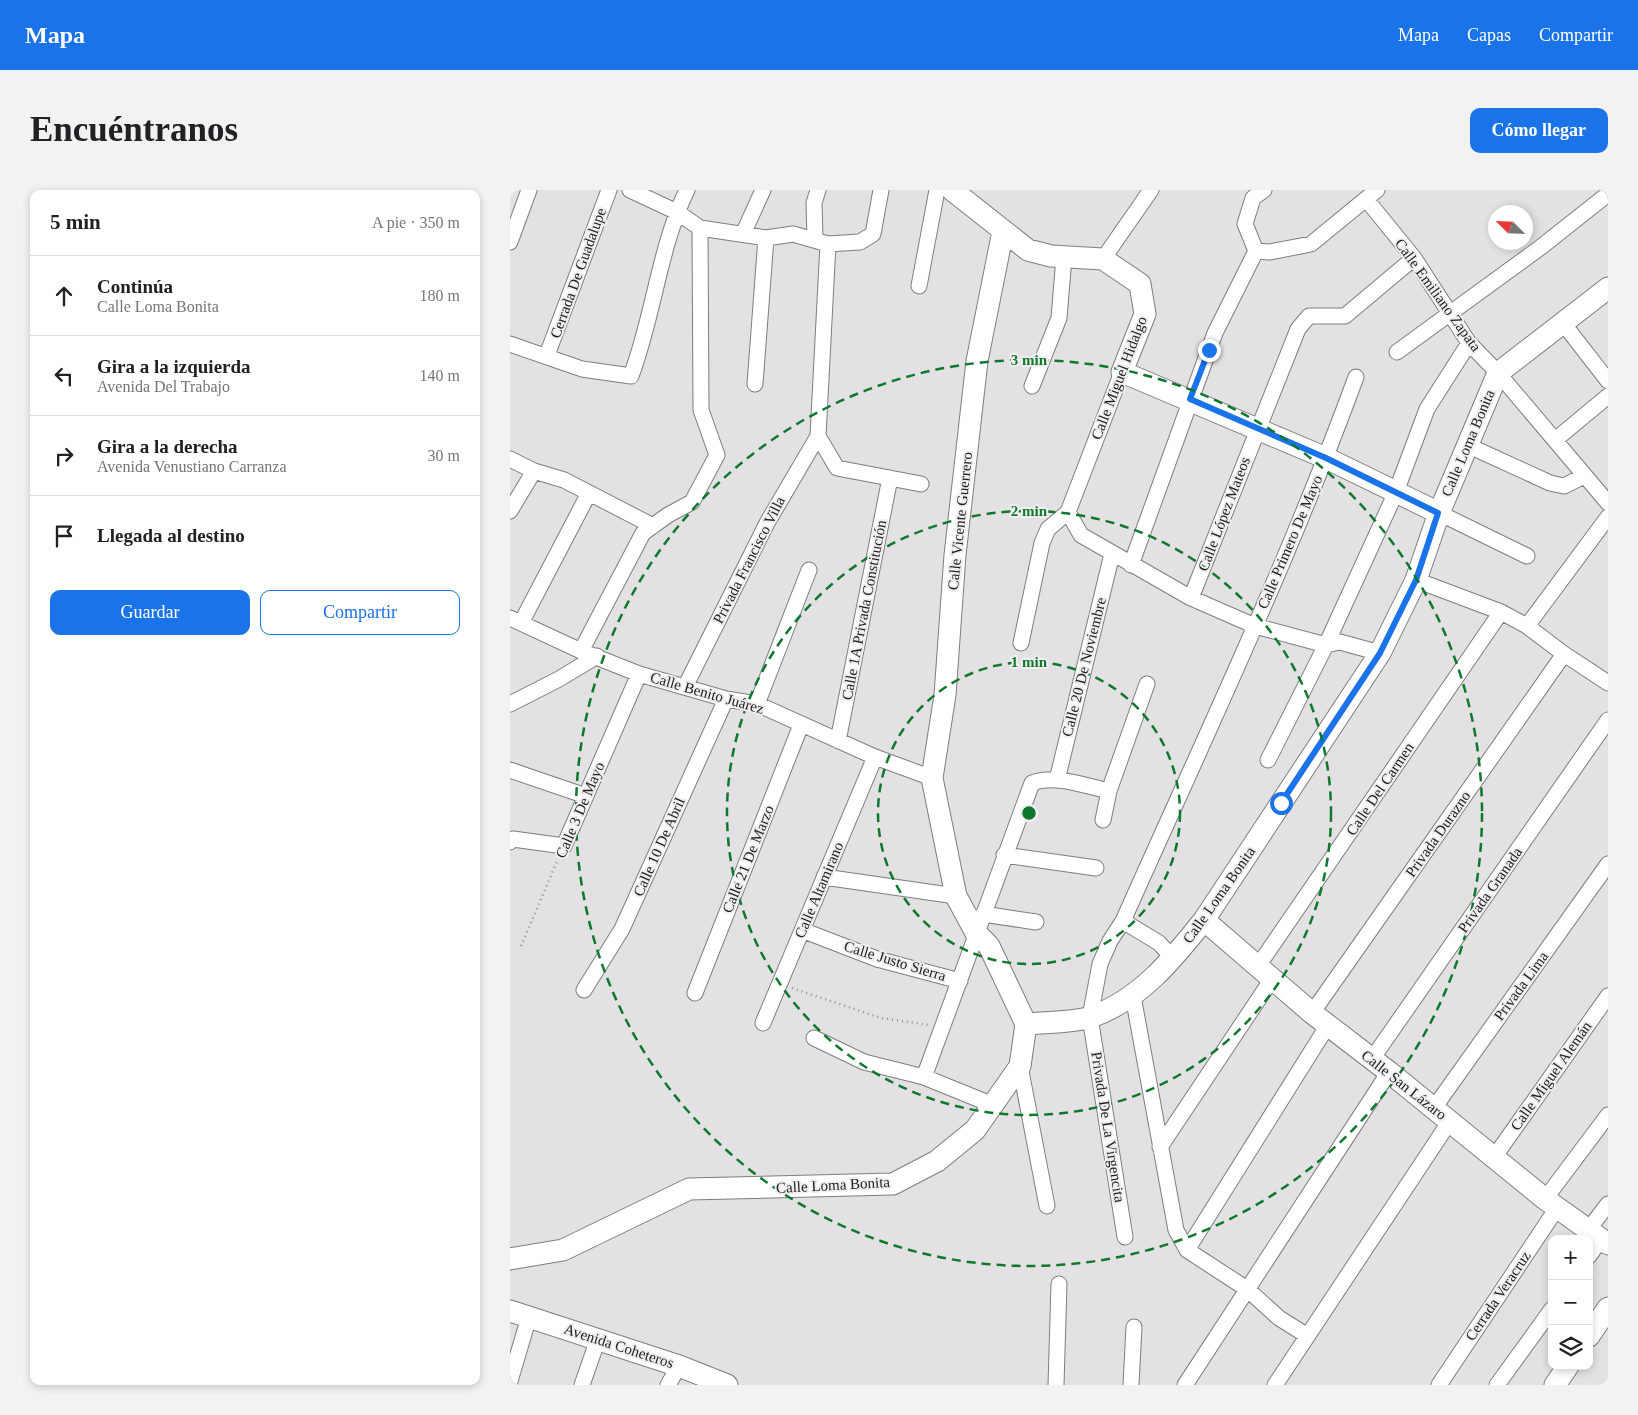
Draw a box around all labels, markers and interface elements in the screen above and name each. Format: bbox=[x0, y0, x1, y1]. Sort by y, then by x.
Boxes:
text: Mapa bbox=[25, 22, 85, 48]
text: Mapa bbox=[1398, 25, 1439, 45]
text: Capas bbox=[1467, 25, 1511, 45]
text: Compartir bbox=[1539, 25, 1613, 45]
button: Cómo llegar bbox=[1470, 108, 1608, 153]
text: Encuéntranos bbox=[30, 110, 238, 149]
street label: Cerrada De Guadalupe bbox=[547, 205, 609, 340]
north arrow bbox=[1488, 205, 1533, 250]
text: 5 min bbox=[50, 210, 101, 234]
text: A pie · 350 m bbox=[372, 214, 460, 231]
street label: Calle Emiliano Zapata bbox=[1392, 236, 1484, 355]
text: Continúa bbox=[97, 276, 173, 297]
icon: ahead bbox=[50, 282, 78, 310]
text: 180 m bbox=[420, 287, 460, 304]
text: Calle Loma Bonita bbox=[97, 298, 219, 315]
street label: Calle Miguel Hidalgo bbox=[1088, 314, 1150, 442]
route end bbox=[1198, 339, 1221, 362]
text: 3 min bbox=[1011, 352, 1048, 368]
text: Gira a la izquierda bbox=[97, 356, 251, 377]
icon: left bbox=[50, 362, 78, 390]
text: 140 m bbox=[420, 367, 460, 384]
text: Avenida Del Trabajo bbox=[97, 378, 230, 395]
street label: Calle Loma Bonita bbox=[1438, 387, 1498, 499]
text: Gira a la derecha bbox=[97, 436, 238, 457]
icon: right bbox=[50, 442, 78, 470]
text: 30 m bbox=[428, 447, 460, 464]
street label: Calle Vicente Guerrero bbox=[945, 451, 975, 591]
street label: Calle López Mateos bbox=[1195, 455, 1253, 573]
text: Avenida Venustiano Carranza bbox=[97, 458, 287, 475]
street label: Calle Primero De Mayo bbox=[1255, 473, 1325, 611]
street label: Privada Francisco Villa bbox=[710, 493, 788, 626]
text: 2 min bbox=[1011, 503, 1048, 519]
street label: Calle 1A Privada Constitución bbox=[839, 518, 889, 701]
icon: arrive bbox=[50, 522, 78, 550]
text: Llegada al destino bbox=[97, 525, 245, 546]
button: Guardar bbox=[50, 590, 250, 635]
button: Compartir bbox=[260, 590, 460, 635]
street label: Calle 20 De Noviembre bbox=[1059, 595, 1109, 738]
text: 1 min bbox=[1011, 654, 1048, 670]
street label: Calle Benito Juárez bbox=[648, 669, 766, 717]
street label: Calle Del Carmen bbox=[1343, 739, 1417, 838]
street label: Calle 3 De Mayo bbox=[553, 760, 607, 860]
street label: Privada Durazno bbox=[1402, 788, 1474, 880]
route start bbox=[1270, 792, 1293, 815]
street label: Calle 10 De Abril bbox=[630, 795, 688, 899]
street label: Calle 21 De Marzo bbox=[719, 803, 777, 915]
centre of rings bbox=[1020, 804, 1038, 822]
street label: Calle Altamirano bbox=[792, 840, 846, 940]
street label: Calle Loma Bonita bbox=[1180, 843, 1258, 946]
street label: Privada Granada bbox=[1455, 844, 1526, 936]
street label: Calle Justo Sierra bbox=[842, 938, 948, 984]
street label: Privada Lima bbox=[1491, 948, 1552, 1024]
street label: Calle Miguel Alemán bbox=[1507, 1018, 1595, 1133]
street label: Calle San Lázaro bbox=[1358, 1047, 1450, 1123]
street label: Privada De La Virgencita bbox=[1088, 1051, 1128, 1204]
street label: Calle Loma Bonita bbox=[776, 1174, 891, 1196]
map controls bbox=[1548, 1235, 1593, 1370]
button: + bbox=[1548, 1235, 1593, 1280]
street label: Cerrada Veracruz bbox=[1462, 1248, 1534, 1344]
button: − bbox=[1548, 1280, 1593, 1325]
street label: Avenida Coheteros bbox=[562, 1321, 676, 1371]
button: layers bbox=[1548, 1325, 1593, 1370]

